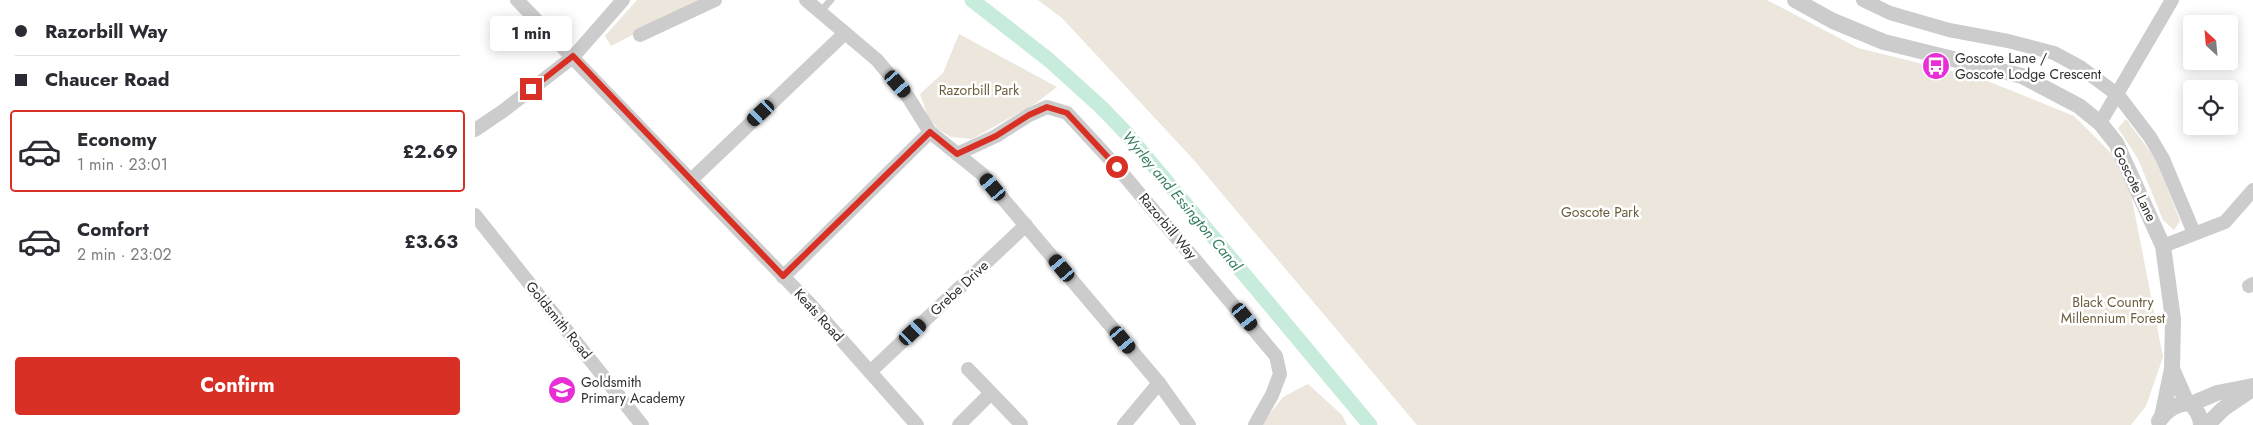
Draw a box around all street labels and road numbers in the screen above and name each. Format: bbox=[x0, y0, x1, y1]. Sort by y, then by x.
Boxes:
street label: Goscote Lane bbox=[2108, 143, 2162, 225]
street label: Razorbill Way bbox=[1134, 189, 1202, 264]
street label: Grebe Drive bbox=[925, 256, 993, 320]
street label: Goldsmith Road bbox=[521, 277, 597, 363]
street label: Keats Road bbox=[790, 284, 848, 346]

